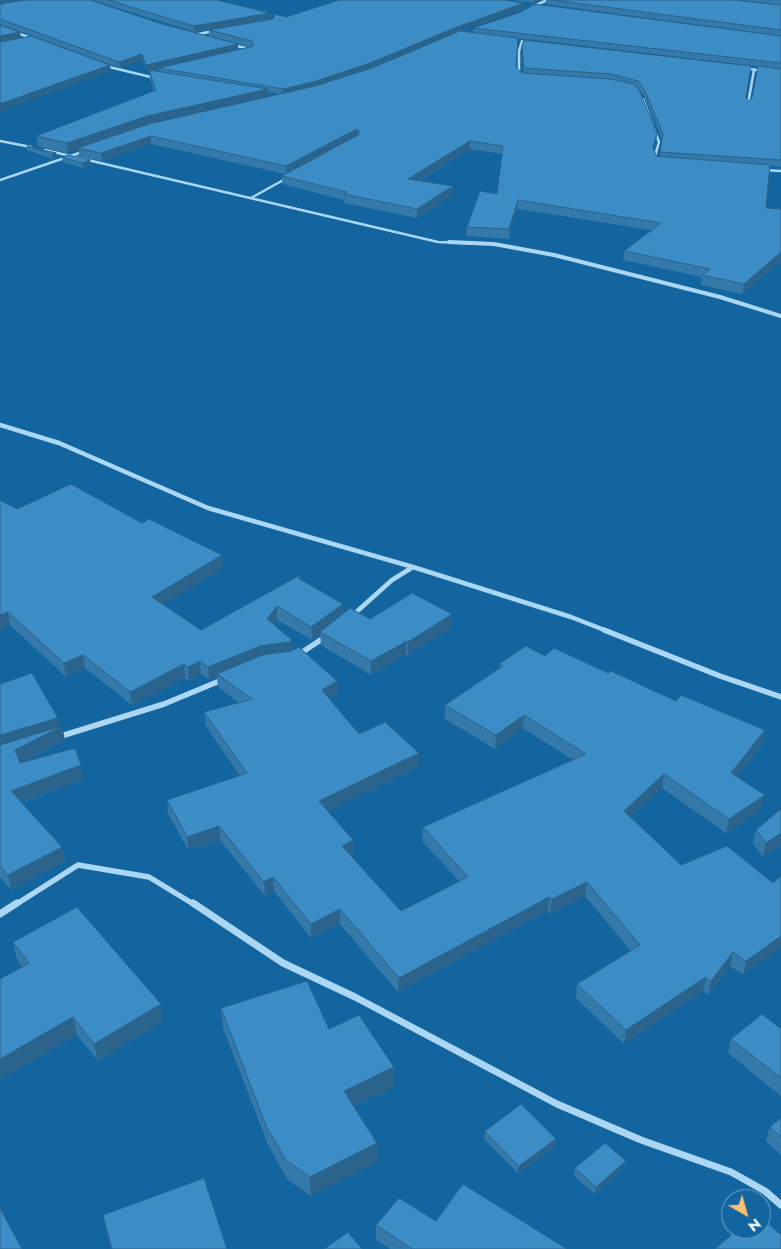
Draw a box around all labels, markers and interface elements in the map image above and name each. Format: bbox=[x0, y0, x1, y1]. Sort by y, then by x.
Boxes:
north arrow bbox=[721, 1189, 771, 1239]
text: N bbox=[744, 1214, 765, 1236]

